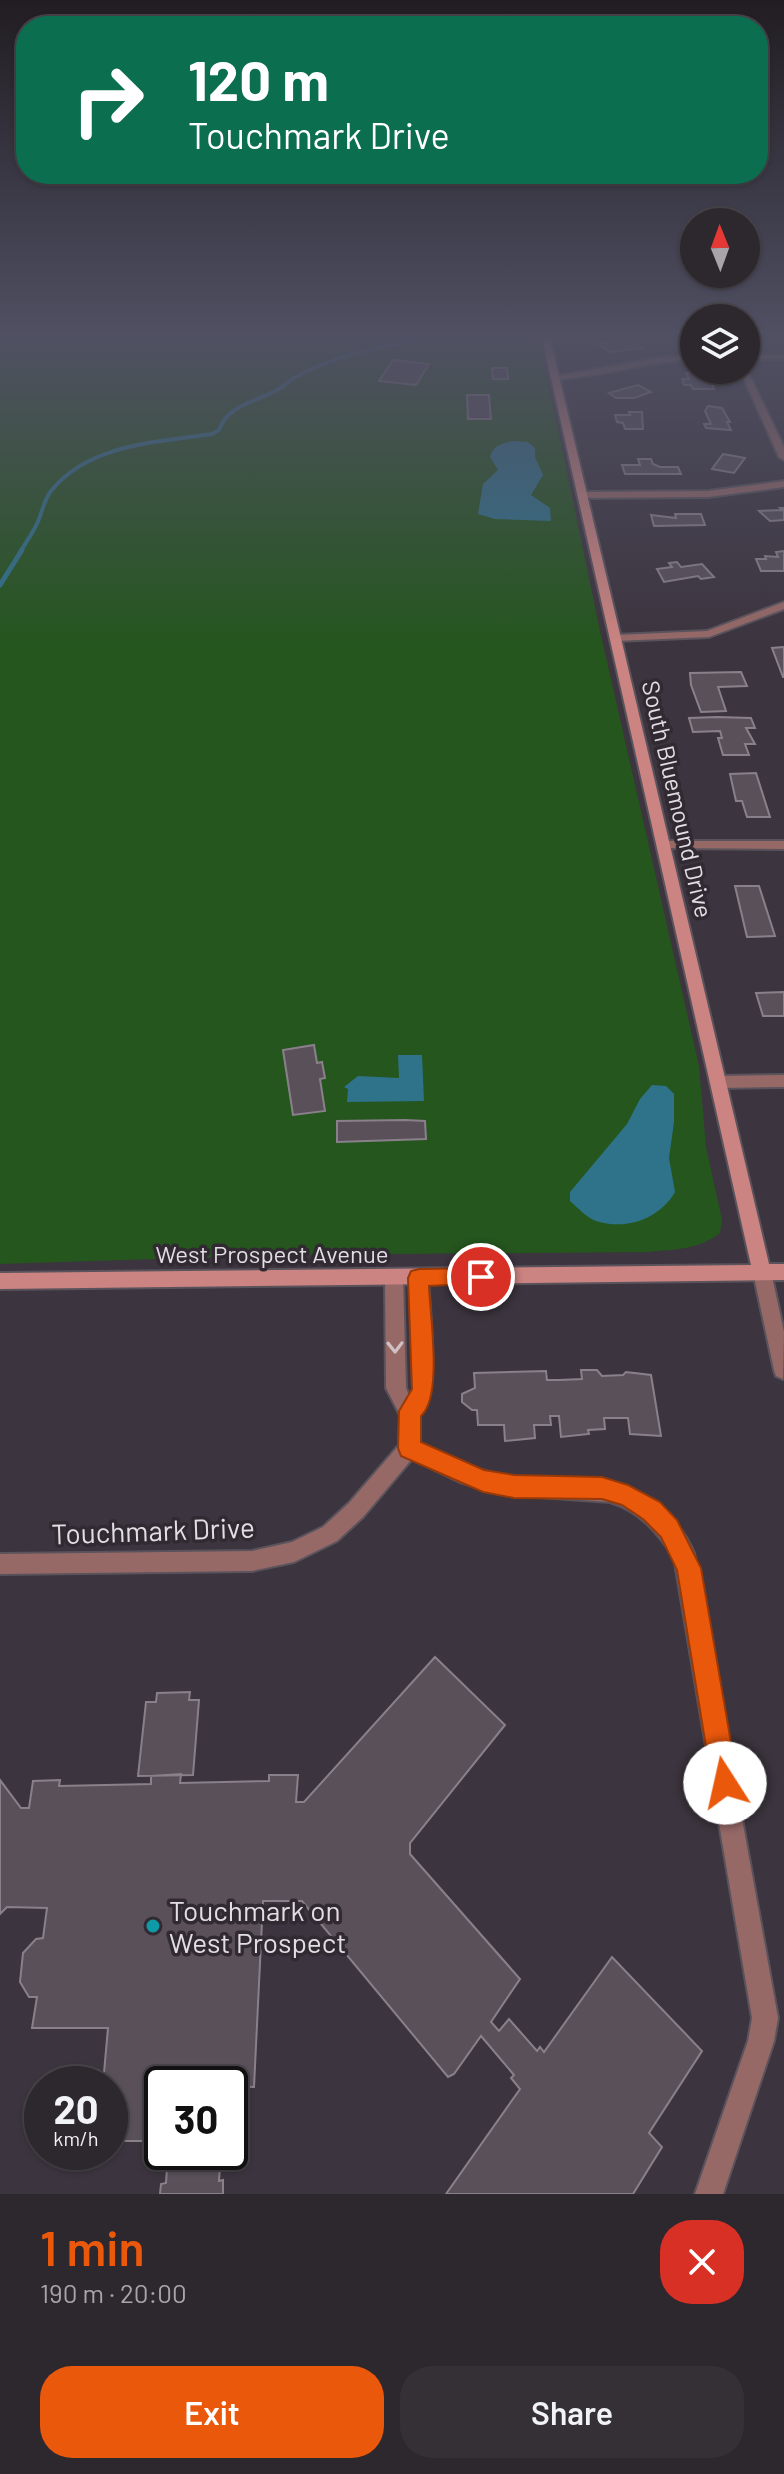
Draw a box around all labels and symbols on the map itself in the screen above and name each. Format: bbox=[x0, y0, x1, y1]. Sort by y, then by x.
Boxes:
north arrow bbox=[680, 208, 760, 288]
street label: South Bluemound Drive bbox=[637, 678, 719, 920]
street label: West Prospect Avenue bbox=[155, 1239, 389, 1268]
pin bbox=[447, 1243, 515, 1311]
one-way arrow bbox=[387, 1341, 404, 1354]
street label: Touchmark Drive bbox=[51, 1509, 255, 1551]
position arrow bbox=[683, 1741, 767, 1825]
place label: Touchmark on West Prospect bbox=[169, 1893, 346, 1959]
marker: Touchmark on West Prospect bbox=[144, 1917, 162, 1935]
speed limit sign: 30 bbox=[144, 2066, 248, 2170]

